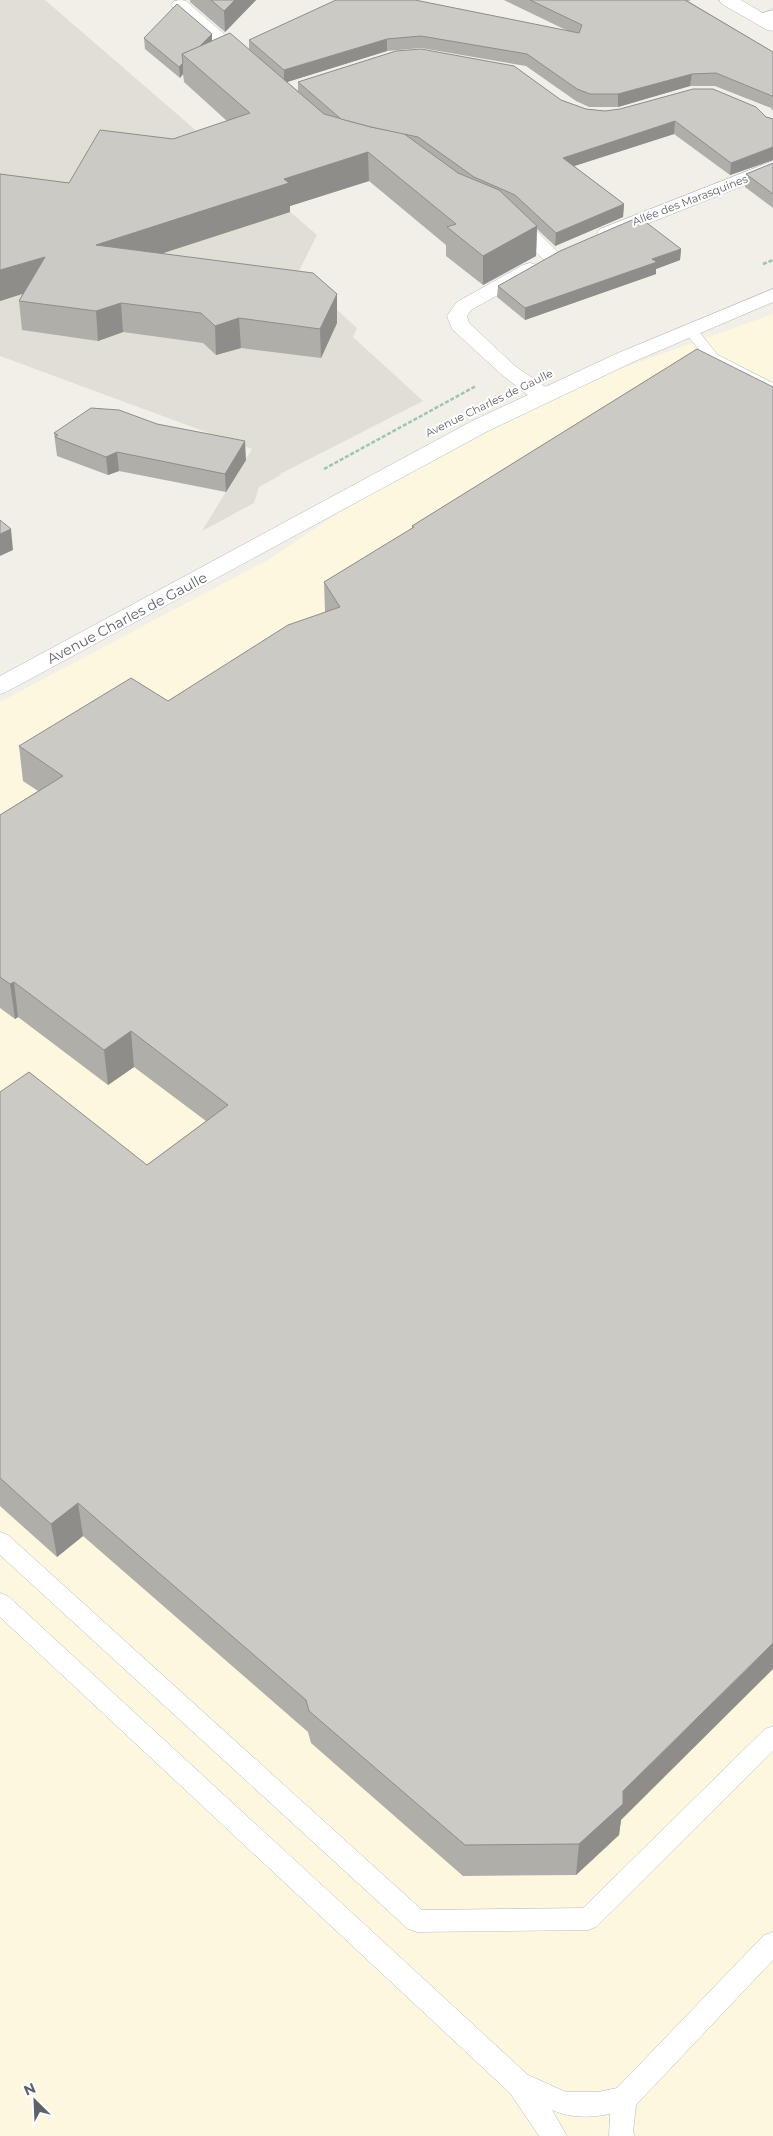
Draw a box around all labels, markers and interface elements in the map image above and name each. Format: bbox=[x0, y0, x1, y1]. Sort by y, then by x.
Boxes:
street label: Allée des Marasquines bbox=[630, 171, 750, 228]
street label: Avenue Charles de Gaulle bbox=[423, 366, 555, 440]
street label: Avenue Charles de Gaulle bbox=[44, 568, 210, 668]
north arrow bbox=[10, 2076, 60, 2126]
text: N bbox=[21, 2079, 39, 2100]

